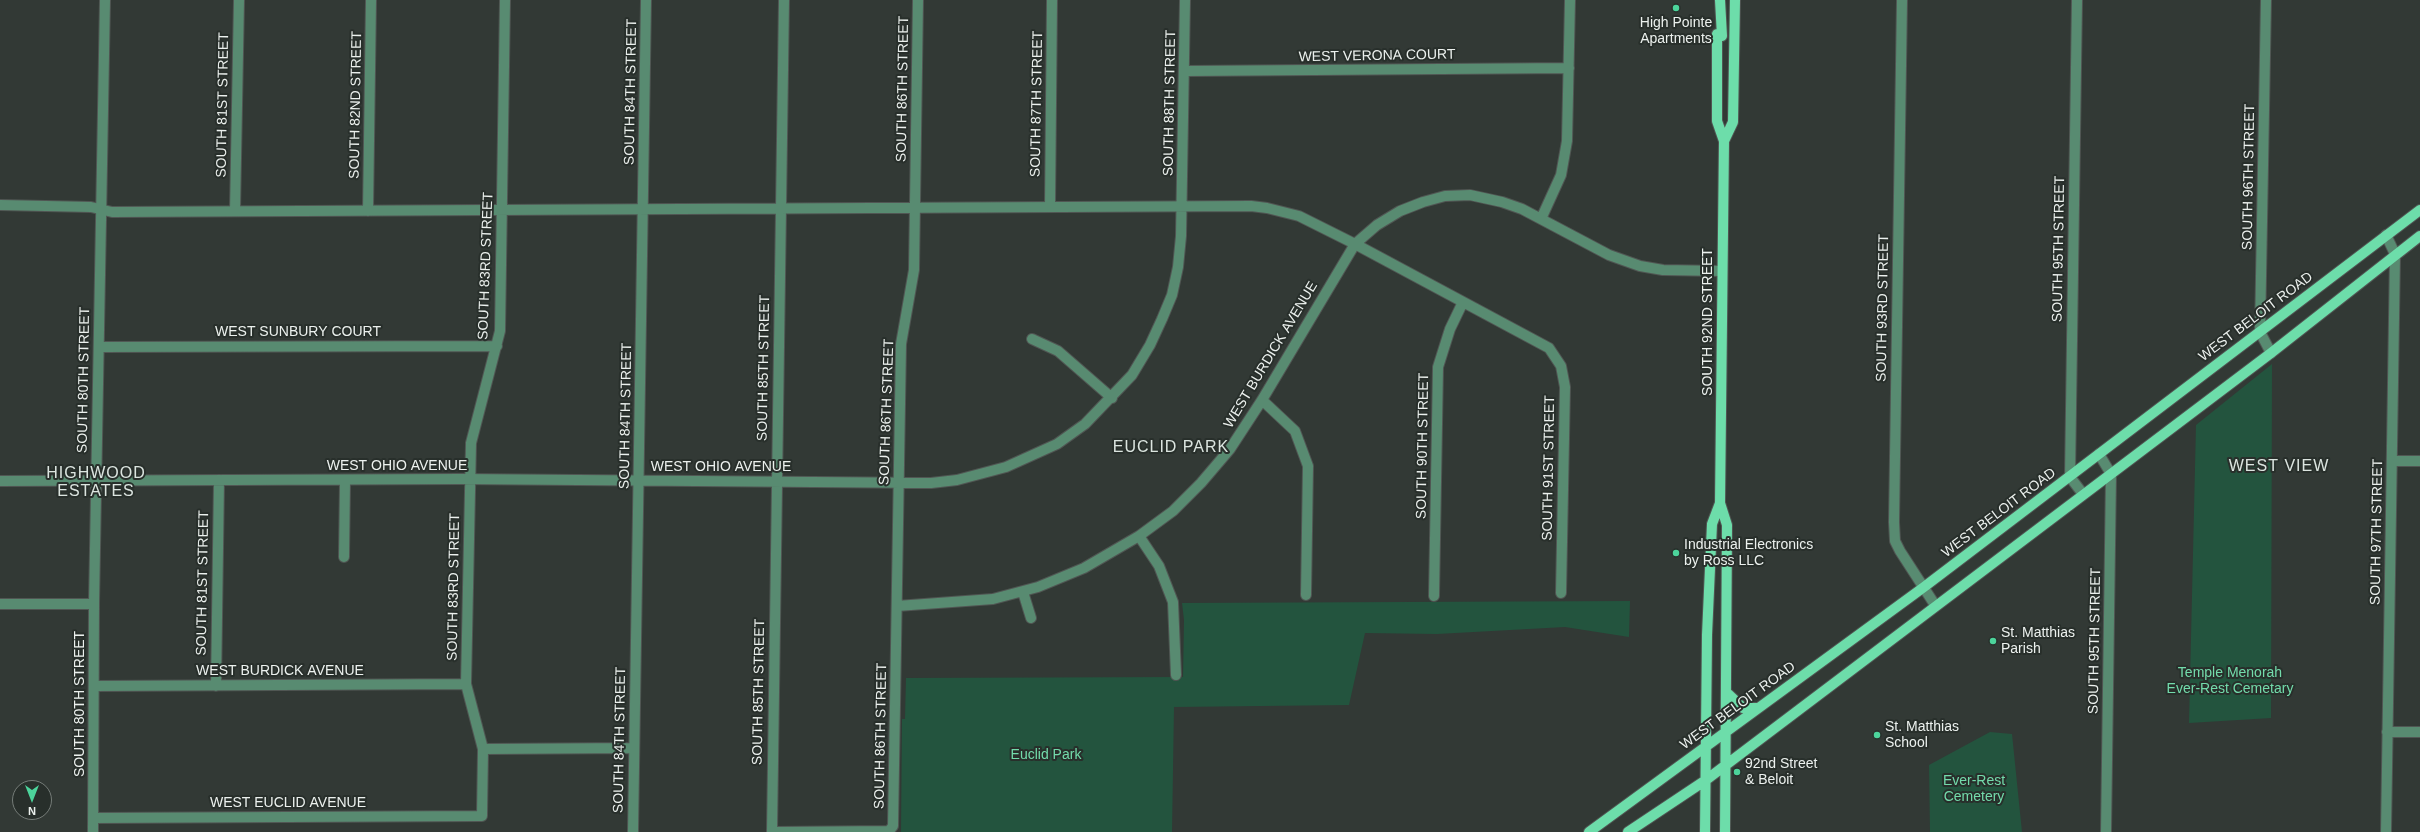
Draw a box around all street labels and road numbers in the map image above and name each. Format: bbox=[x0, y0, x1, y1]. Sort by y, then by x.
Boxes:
street label: SOUTH 86TH STREET bbox=[893, 16, 913, 162]
street label: SOUTH 84TH STREET bbox=[621, 19, 641, 165]
street label: SOUTH 88TH STREET bbox=[1160, 30, 1180, 176]
street label: SOUTH 82ND STREET bbox=[346, 31, 366, 179]
street label: SOUTH 87TH STREET bbox=[1027, 31, 1047, 177]
street label: SOUTH 81ST STREET bbox=[213, 32, 233, 178]
street label: WEST VERONA COURT bbox=[1298, 46, 1456, 66]
street label: SOUTH 96TH STREET bbox=[2239, 104, 2259, 250]
street label: SOUTH 95TH STREET bbox=[2049, 176, 2069, 322]
street label: SOUTH 83RD STREET bbox=[475, 192, 497, 340]
street label: SOUTH 93RD STREET bbox=[1873, 234, 1893, 382]
street label: SOUTH 92ND STREET bbox=[1700, 248, 1716, 396]
street label: WEST BELOIT ROAD bbox=[2196, 269, 2316, 365]
street label: WEST BURDICK AVENUE bbox=[1221, 279, 1321, 431]
street label: SOUTH 85TH STREET bbox=[754, 295, 774, 441]
street label: SOUTH 80TH STREET bbox=[74, 307, 94, 453]
street label: WEST SUNBURY COURT bbox=[215, 324, 381, 340]
street label: SOUTH 86TH STREET bbox=[876, 339, 898, 485]
street label: SOUTH 84TH STREET bbox=[616, 343, 636, 489]
street label: SOUTH 90TH STREET bbox=[1413, 373, 1433, 519]
street label: SOUTH 91ST STREET bbox=[1539, 395, 1559, 541]
street label: WEST OHIO AVENUE bbox=[327, 458, 467, 474]
street label: WEST OHIO AVENUE bbox=[651, 459, 791, 475]
street label: SOUTH 97TH STREET bbox=[2367, 459, 2387, 605]
street label: WEST BELOIT ROAD bbox=[1939, 465, 2059, 561]
street label: SOUTH 81ST STREET bbox=[193, 510, 213, 656]
street label: SOUTH 83RD STREET bbox=[444, 513, 464, 661]
street label: SOUTH 95TH STREET bbox=[2085, 568, 2105, 714]
street label: SOUTH 85TH STREET bbox=[749, 619, 769, 765]
street label: SOUTH 80TH STREET bbox=[72, 631, 88, 777]
street label: WEST BELOIT ROAD bbox=[1677, 659, 1799, 753]
street label: WEST BURDICK AVENUE bbox=[196, 663, 364, 679]
street label: SOUTH 86TH STREET bbox=[871, 663, 891, 809]
street label: SOUTH 84TH STREET bbox=[610, 667, 630, 813]
street label: WEST EUCLID AVENUE bbox=[210, 795, 366, 811]

